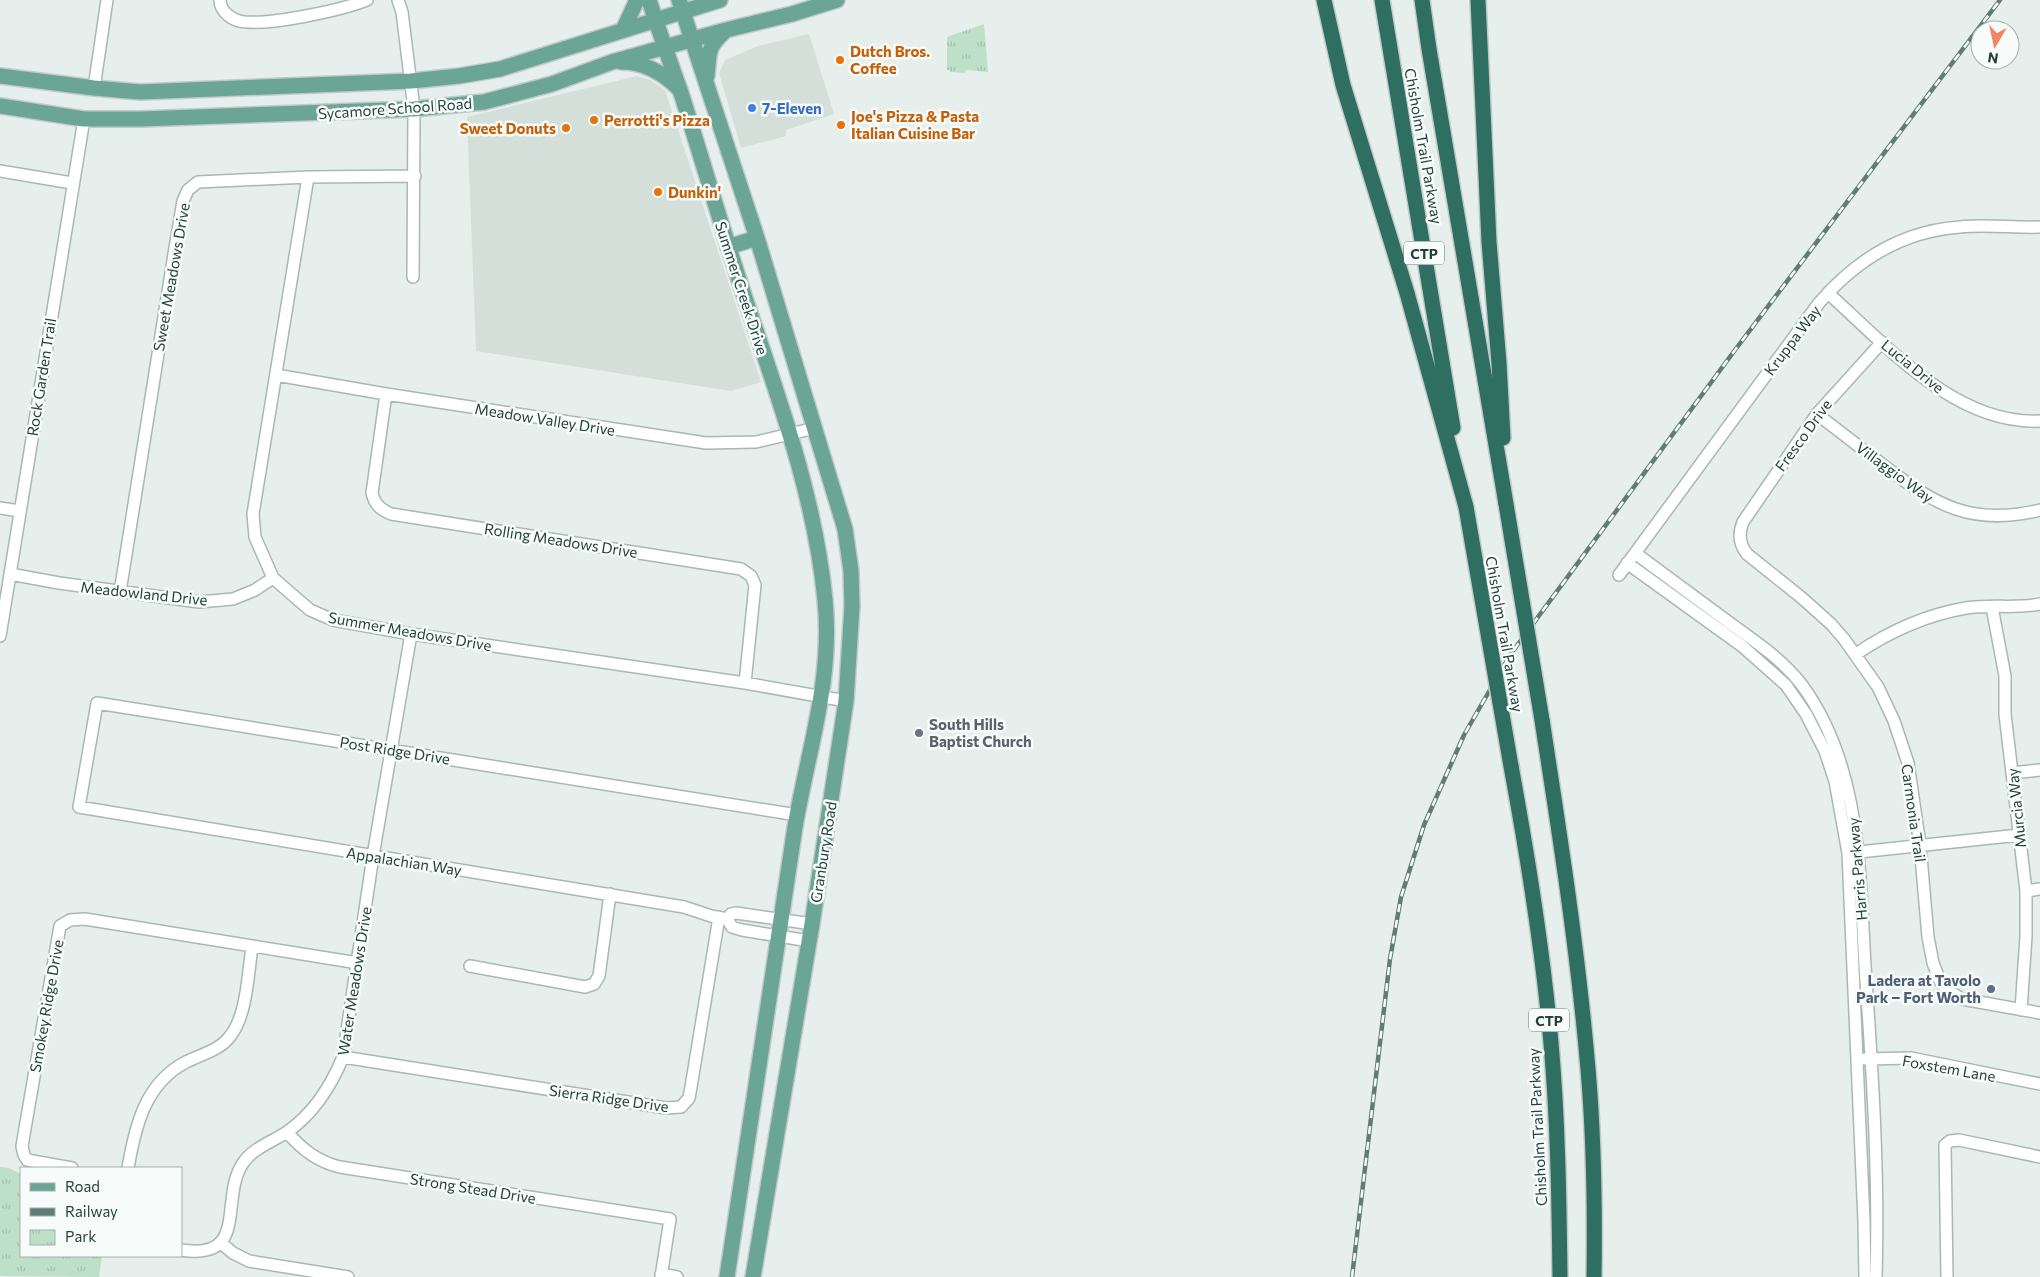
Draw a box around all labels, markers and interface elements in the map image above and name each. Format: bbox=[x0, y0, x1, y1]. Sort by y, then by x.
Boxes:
north arrow bbox=[1970, 20, 2020, 70]
place label: Dutch Bros. Coffee bbox=[850, 42, 930, 77]
text: N bbox=[1986, 49, 1999, 68]
marker: Dutch Bros. Coffee bbox=[834, 54, 846, 66]
street label: Chisholm Trail Parkway bbox=[1401, 67, 1447, 226]
street label: Sycamore School Road bbox=[317, 94, 473, 122]
place label: 7-Eleven bbox=[762, 99, 822, 117]
marker: 7-Eleven bbox=[746, 102, 758, 114]
place label: Joe's Pizza & Pasta Italian Cuisine Bar bbox=[851, 107, 979, 142]
place label: Perrotti's Pizza bbox=[604, 111, 710, 129]
marker: Perrotti's Pizza bbox=[588, 114, 600, 126]
place label: Sweet Donuts bbox=[460, 119, 556, 137]
marker: Joe's Pizza & Pasta Italian Cuisine Bar bbox=[835, 119, 847, 131]
marker: Sweet Donuts bbox=[560, 122, 572, 134]
place label: Dunkin' bbox=[668, 183, 721, 201]
marker: Dunkin' bbox=[652, 186, 664, 198]
street label: Sweet Meadows Drive bbox=[149, 201, 193, 353]
street label: Summer Creek Drive bbox=[712, 219, 772, 357]
road number: CTP bbox=[1404, 242, 1444, 264]
street label: Kruppa Way bbox=[1760, 301, 1824, 378]
street label: Rock Garden Trail bbox=[23, 317, 59, 437]
street label: Lucia Drive bbox=[1878, 335, 1948, 397]
street label: Fresco Drive bbox=[1771, 396, 1835, 474]
street label: Meadow Valley Drive bbox=[474, 399, 617, 439]
street label: Villaggio Way bbox=[1853, 438, 1937, 506]
street label: Rolling Meadows Drive bbox=[483, 519, 639, 561]
street label: Chisholm Trail Parkway bbox=[1482, 555, 1528, 714]
street label: Meadowland Drive bbox=[80, 577, 208, 609]
street label: Summer Meadows Drive bbox=[327, 608, 493, 654]
place label: South Hills Baptist Church bbox=[929, 715, 1032, 750]
marker: South Hills Baptist Church bbox=[913, 727, 925, 739]
street label: Post Ridge Drive bbox=[339, 732, 451, 768]
street label: Carmonia Trail bbox=[1898, 763, 1930, 863]
street label: Murcia Way bbox=[2003, 767, 2029, 849]
street label: Granbury Road bbox=[806, 800, 840, 904]
street label: Harris Parkway bbox=[1844, 817, 1870, 921]
street label: Appalachian Way bbox=[345, 843, 463, 879]
street label: Water Meadows Drive bbox=[333, 905, 375, 1057]
street label: Smokey Ridge Drive bbox=[25, 938, 67, 1074]
place label: Ladera at Tavolo Park – Fort Worth bbox=[1856, 971, 1981, 1006]
marker: Ladera at Tavolo Park – Fort Worth bbox=[1985, 983, 1997, 995]
road number: CTP bbox=[1529, 1008, 1569, 1032]
street label: Chisholm Trail Parkway bbox=[1524, 1047, 1550, 1206]
street label: Foxstem Lane bbox=[1901, 1051, 1997, 1085]
street label: Sierra Ridge Drive bbox=[548, 1081, 670, 1115]
legend bbox=[20, 1167, 182, 1257]
street label: Strong Stead Drive bbox=[409, 1169, 537, 1207]
text: Road bbox=[65, 1177, 100, 1195]
text: Railway bbox=[65, 1202, 118, 1220]
text: Park bbox=[65, 1227, 96, 1245]

